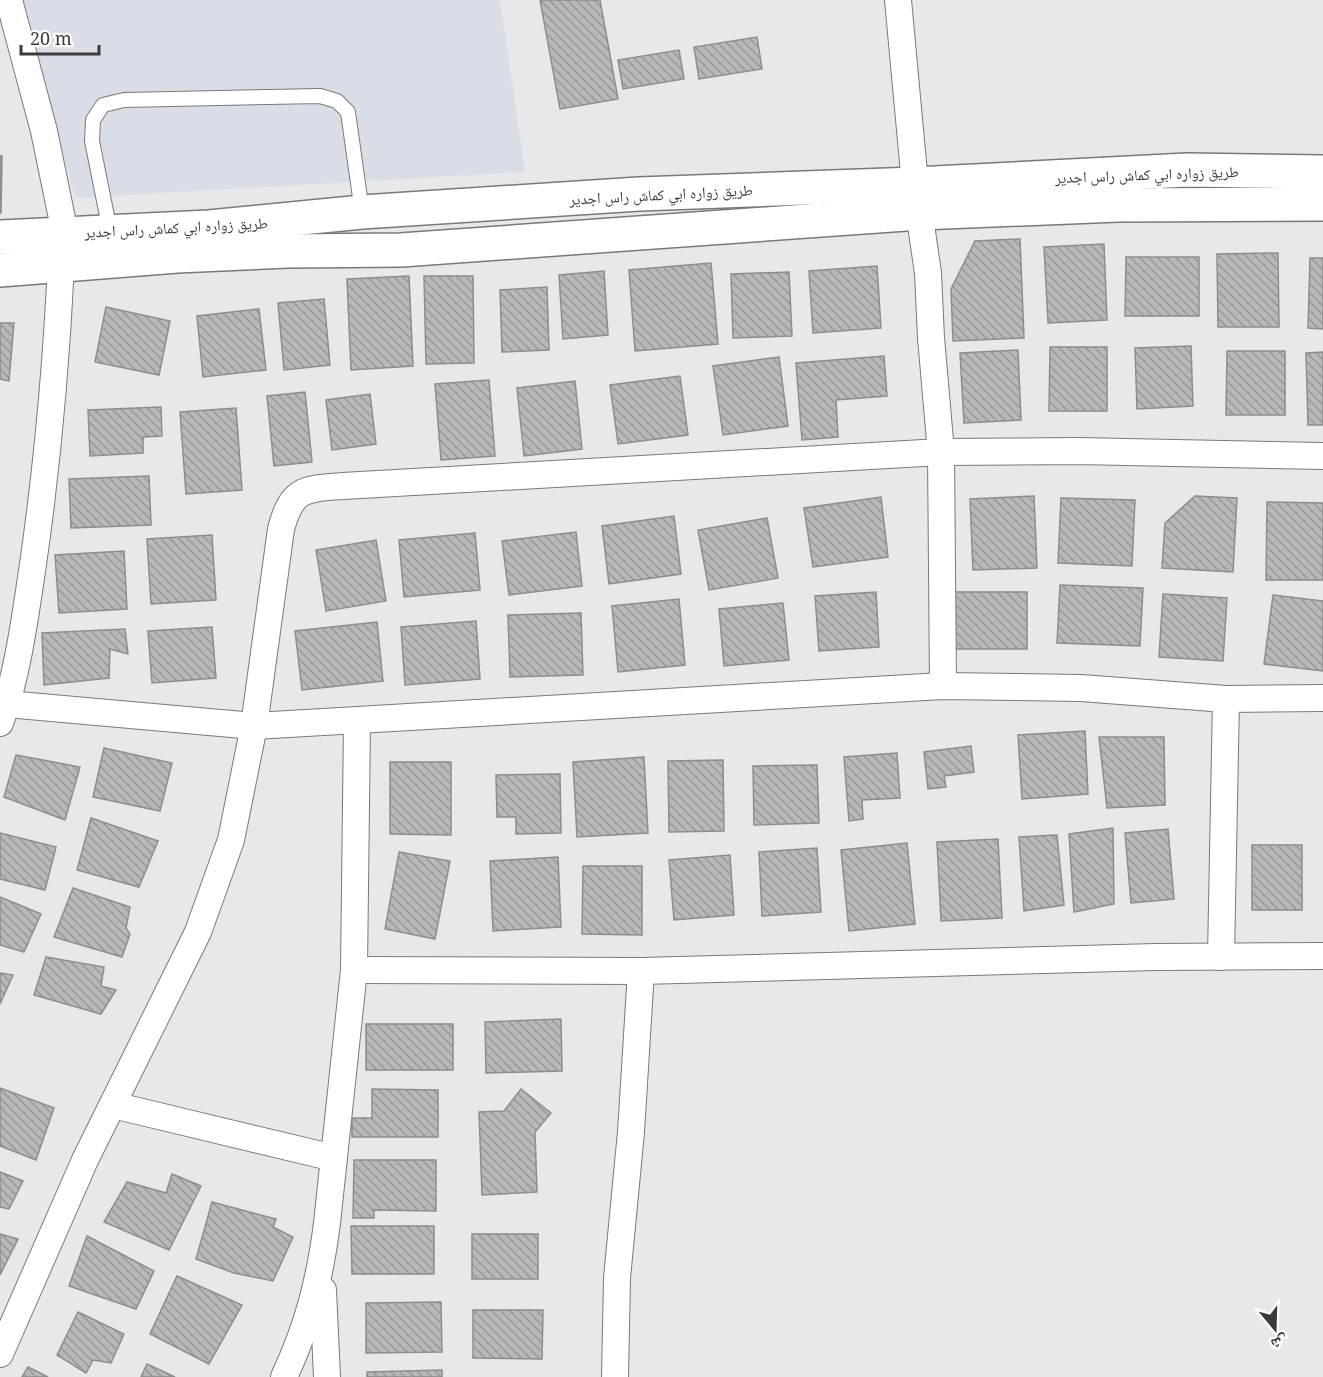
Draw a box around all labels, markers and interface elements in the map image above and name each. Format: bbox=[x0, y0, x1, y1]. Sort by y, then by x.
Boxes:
scale bar bbox=[21, 18, 99, 56]
text: 20 m bbox=[30, 26, 72, 50]
street label: طريق زواره ابي كماش راس اجدير bbox=[1054, 161, 1239, 190]
street label: طريق زواره ابي كماش راس اجدير bbox=[568, 179, 754, 212]
street label: طريق زواره ابي كماش راس اجدير bbox=[83, 212, 269, 245]
north arrow bbox=[1245, 1299, 1305, 1359]
text: ش bbox=[1268, 1330, 1291, 1356]

